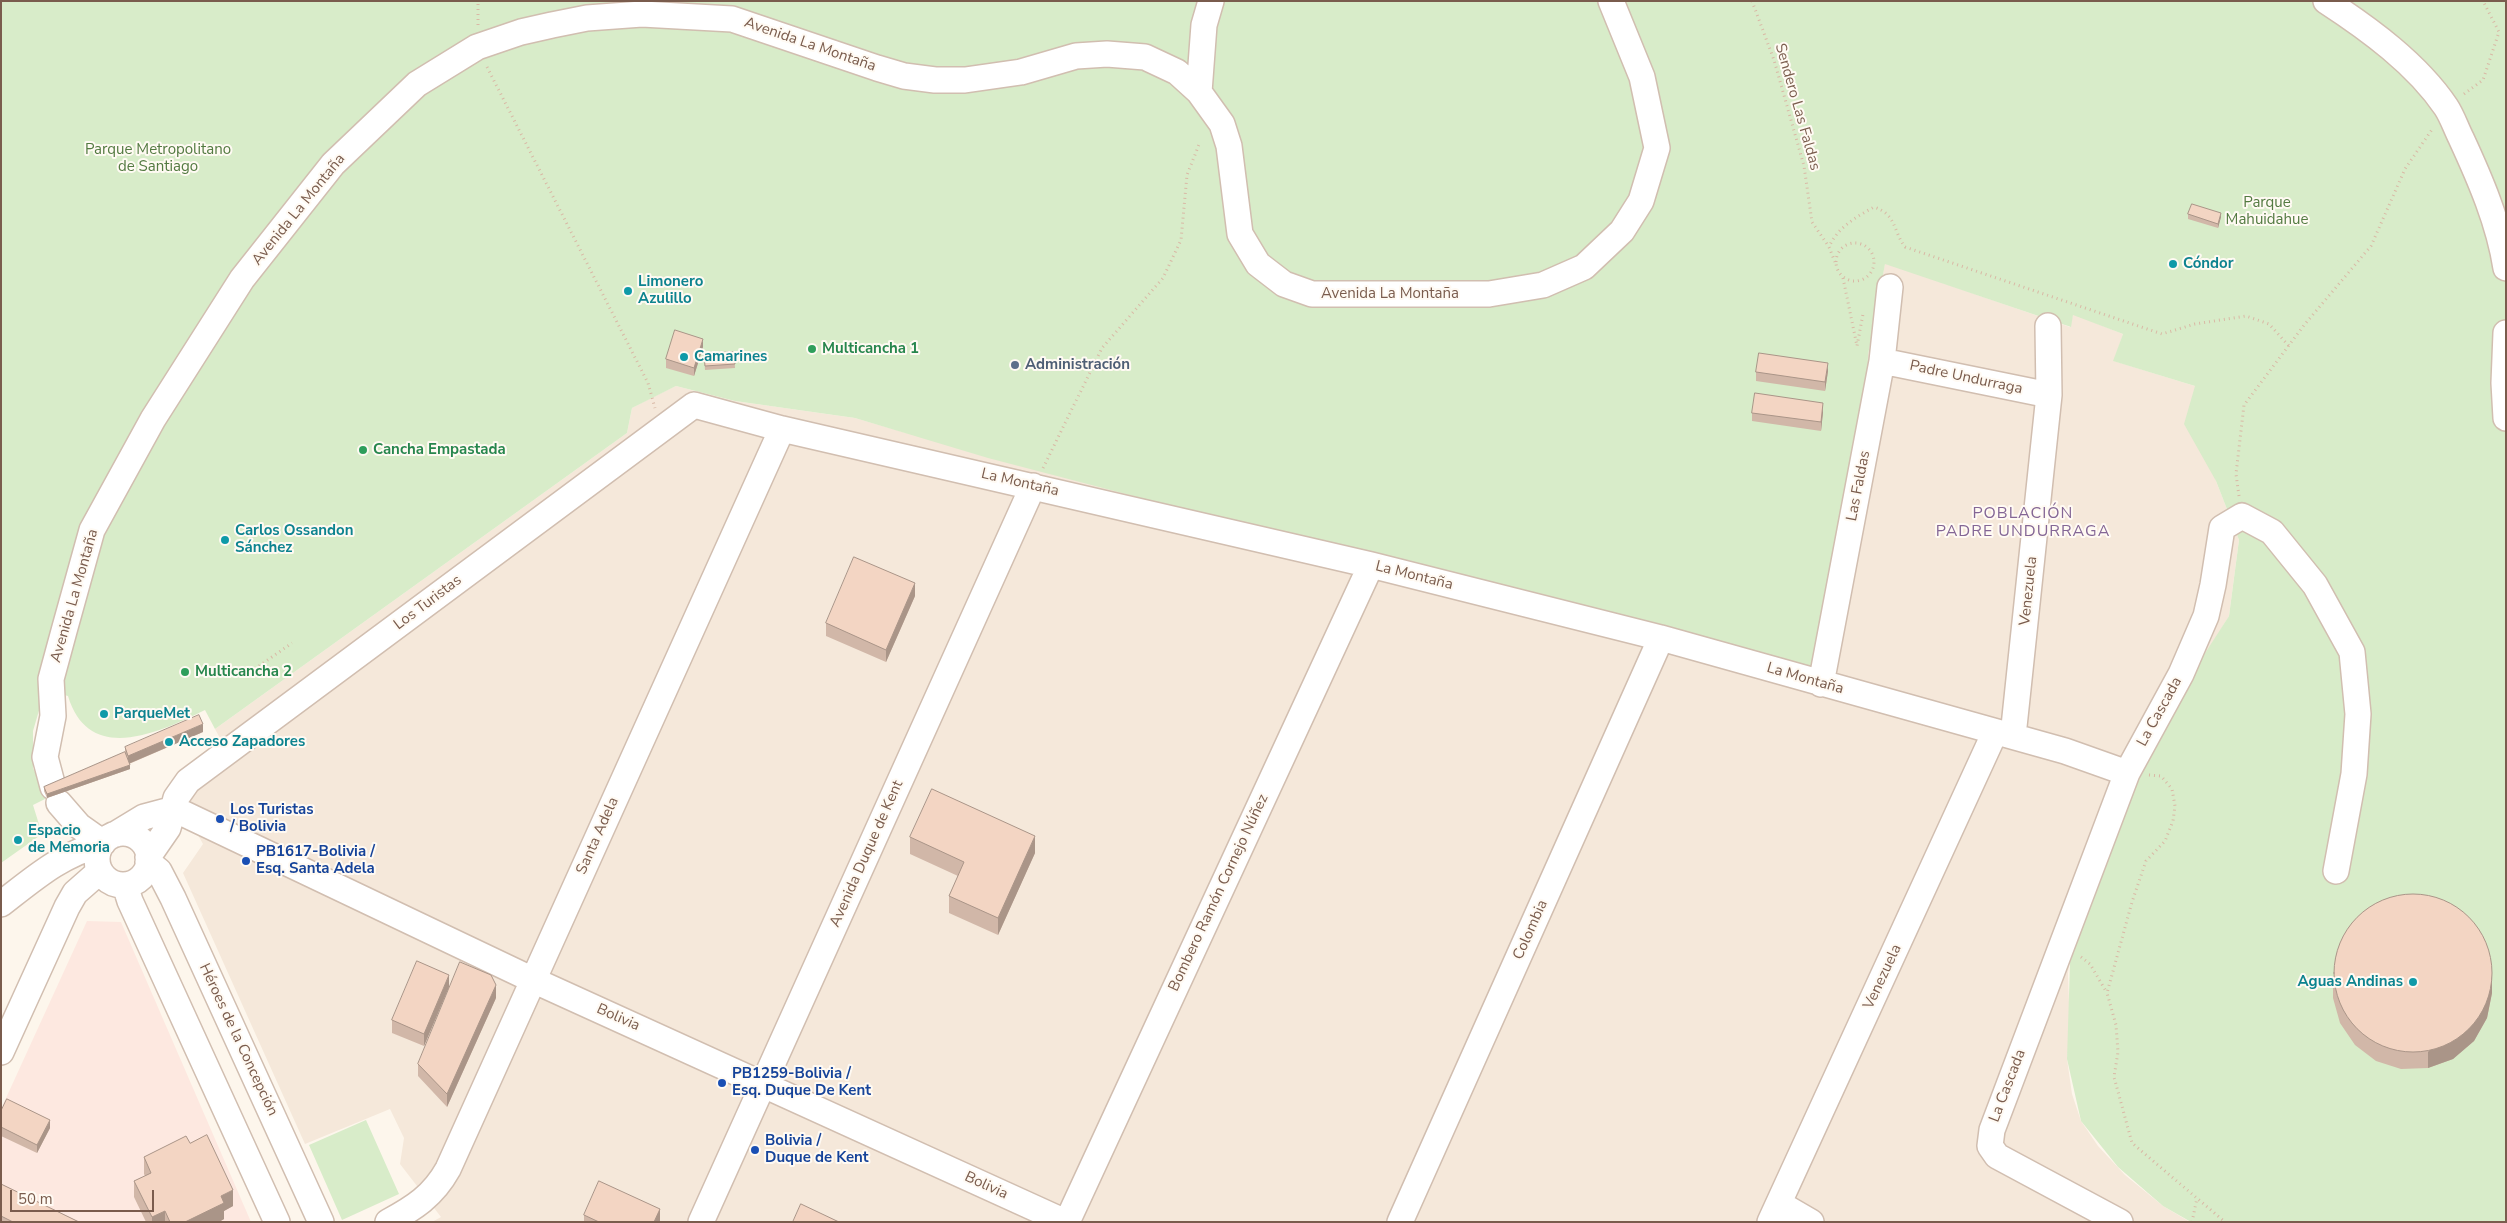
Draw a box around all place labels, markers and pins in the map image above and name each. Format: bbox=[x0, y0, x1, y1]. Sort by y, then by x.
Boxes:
place label: Cóndor bbox=[2183, 255, 2234, 273]
marker: Cóndor bbox=[2167, 258, 2179, 270]
place label: Limonero Azulillo bbox=[638, 273, 703, 308]
marker: Limonero Azulillo bbox=[622, 285, 634, 297]
place label: Multicancha 1 bbox=[822, 340, 919, 358]
marker: Multicancha 1 bbox=[806, 343, 818, 355]
place label: Camarines bbox=[694, 348, 767, 366]
marker: Camarines bbox=[678, 351, 690, 363]
place label: Administración bbox=[1025, 356, 1130, 374]
marker: Administración bbox=[1009, 359, 1021, 371]
place label: Cancha Empastada bbox=[373, 441, 506, 459]
marker: Cancha Empastada bbox=[357, 444, 369, 456]
place label: Carlos Ossandon Sánchez bbox=[235, 522, 354, 557]
marker: Carlos Ossandon Sánchez bbox=[219, 534, 231, 546]
place label: Multicancha 2 bbox=[195, 663, 292, 681]
marker: Multicancha 2 bbox=[179, 666, 191, 678]
place label: ParqueMet bbox=[114, 705, 190, 723]
marker: ParqueMet bbox=[98, 708, 110, 720]
place label: Acceso Zapadores bbox=[179, 733, 305, 751]
marker: Acceso Zapadores bbox=[163, 736, 175, 748]
place label: Los Turistas / Bolivia bbox=[230, 801, 313, 836]
marker: Los Turistas / Bolivia bbox=[214, 813, 226, 825]
place label: Espacio de Memoria bbox=[28, 822, 110, 857]
marker: Espacio de Memoria bbox=[12, 834, 24, 846]
place label: PB1617-Bolivia / Esq. Santa Adela bbox=[256, 843, 375, 878]
marker: PB1617-Bolivia / Esq. Santa Adela bbox=[240, 855, 252, 867]
place label: Aguas Andinas bbox=[2298, 973, 2403, 991]
marker: Aguas Andinas bbox=[2407, 976, 2419, 988]
place label: PB1259-Bolivia / Esq. Duque De Kent bbox=[732, 1065, 871, 1100]
marker: PB1259-Bolivia / Esq. Duque De Kent bbox=[716, 1077, 728, 1089]
place label: Bolivia / Duque de Kent bbox=[765, 1132, 869, 1167]
marker: Bolivia / Duque de Kent bbox=[749, 1144, 761, 1156]

